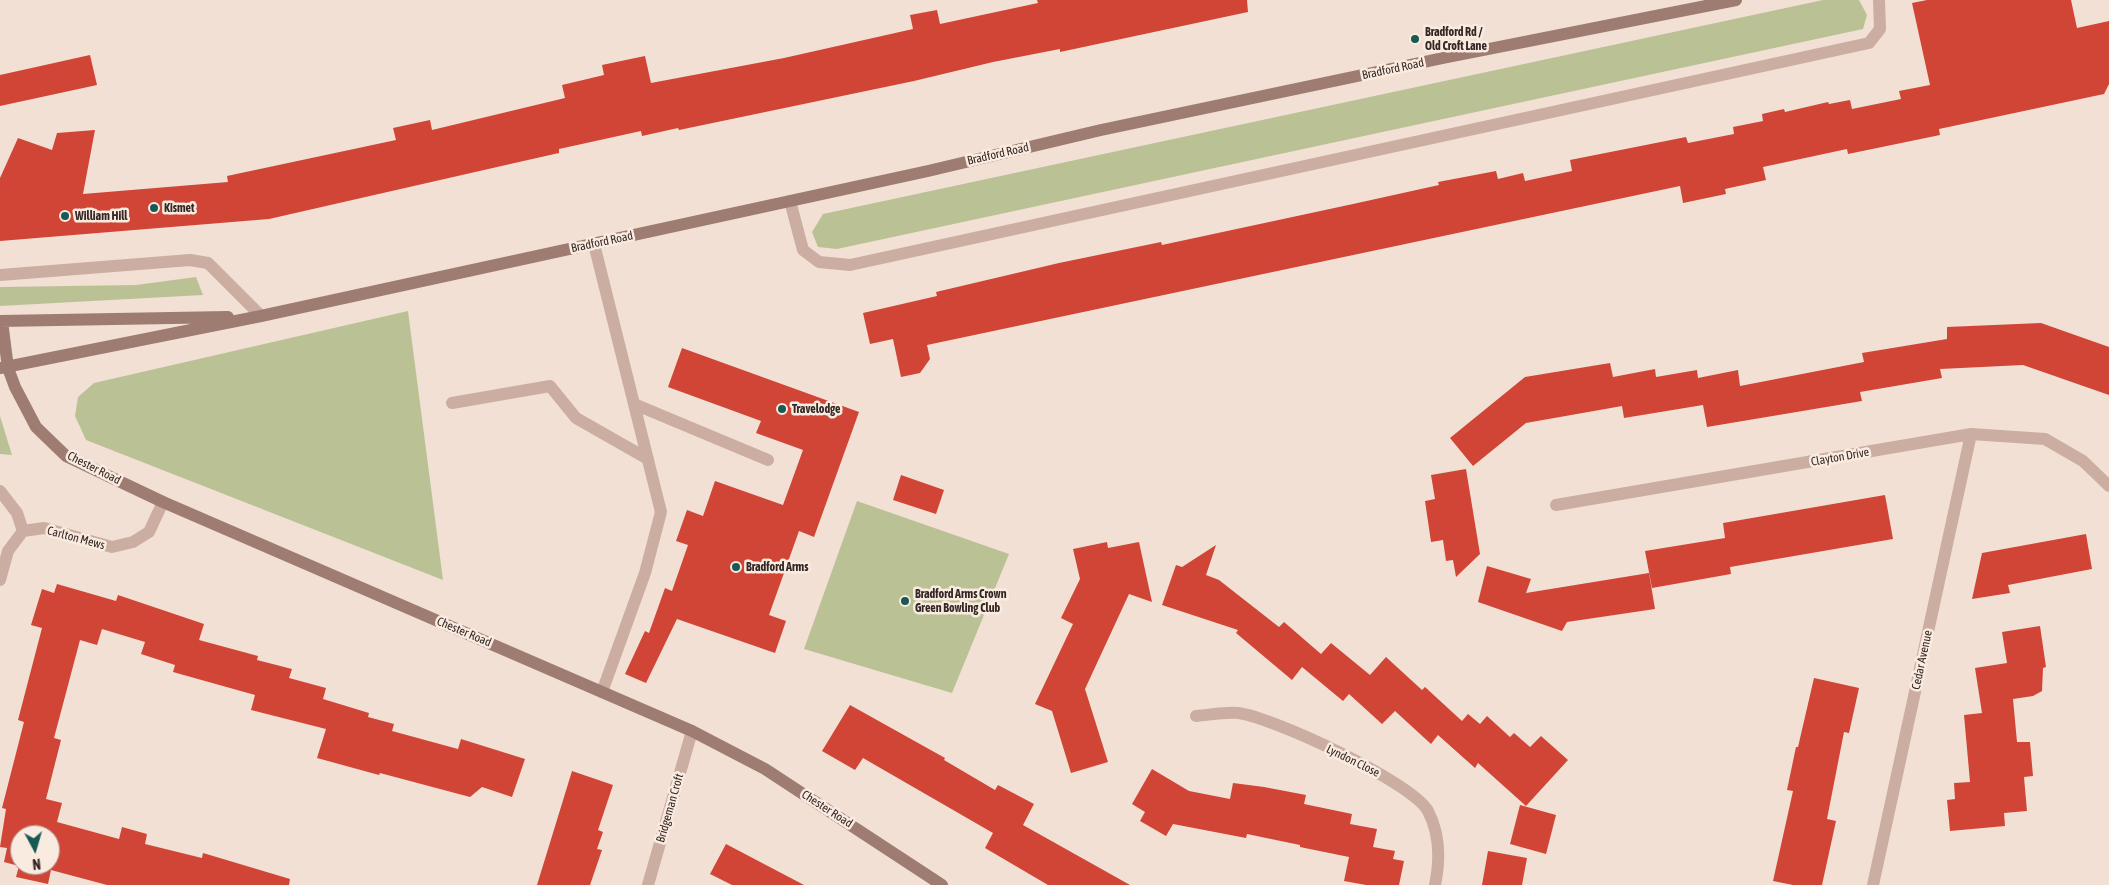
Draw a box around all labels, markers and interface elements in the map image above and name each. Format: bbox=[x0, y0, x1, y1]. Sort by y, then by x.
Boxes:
place label: Bradford Rd / Old Croft Lane bbox=[1425, 25, 1487, 53]
marker: Bradford Rd / Old Croft Lane bbox=[1409, 33, 1421, 45]
street label: Bradford Road bbox=[1361, 55, 1425, 83]
street label: Bradford Road bbox=[966, 140, 1030, 168]
place label: Kismet bbox=[164, 201, 194, 215]
marker: Kismet bbox=[148, 202, 160, 214]
place label: William Hill bbox=[75, 209, 128, 223]
marker: William Hill bbox=[59, 210, 71, 222]
street label: Bradford Road bbox=[570, 228, 634, 256]
place label: Travelodge bbox=[792, 402, 840, 416]
marker: Travelodge bbox=[776, 403, 788, 415]
street label: Clayton Drive bbox=[1810, 445, 1870, 469]
street label: Chester Road bbox=[65, 448, 123, 488]
street label: Carlton Mews bbox=[46, 523, 106, 553]
place label: Bradford Arms bbox=[746, 560, 808, 574]
marker: Bradford Arms bbox=[730, 561, 742, 573]
place label: Bradford Arms Crown Green Bowling Club bbox=[915, 587, 1006, 615]
marker: Bradford Arms Crown Green Bowling Club bbox=[899, 595, 911, 607]
street label: Chester Road bbox=[435, 614, 493, 650]
street label: Cedar Avenue bbox=[1909, 629, 1935, 691]
street label: Lyndon Close bbox=[1324, 742, 1382, 780]
street label: Bridgeman Croft bbox=[653, 772, 687, 844]
street label: Chester Road bbox=[799, 787, 855, 831]
north arrow bbox=[10, 825, 60, 875]
text: N bbox=[32, 856, 41, 872]

